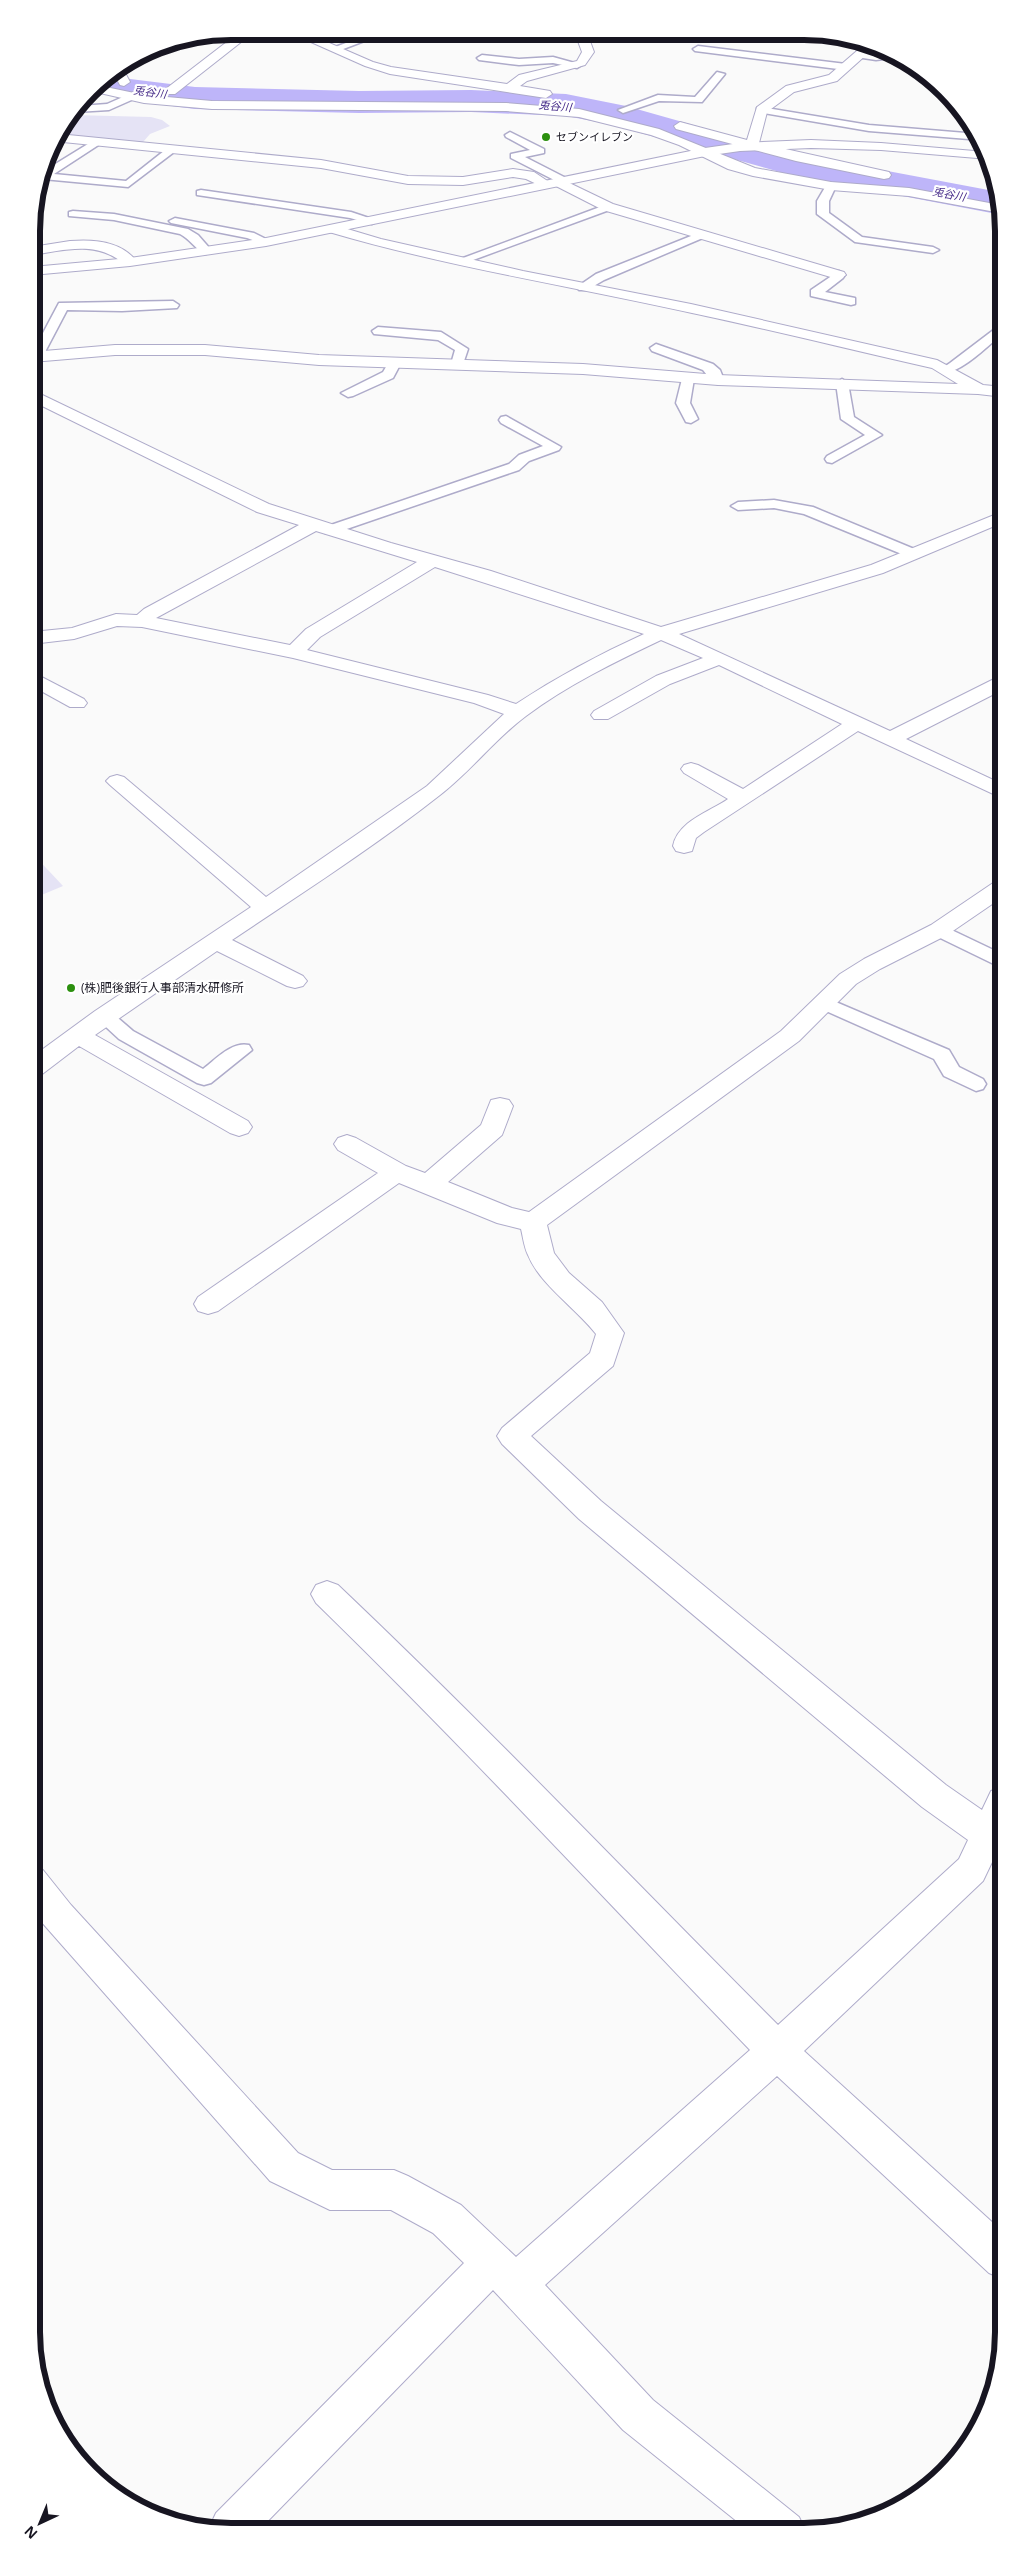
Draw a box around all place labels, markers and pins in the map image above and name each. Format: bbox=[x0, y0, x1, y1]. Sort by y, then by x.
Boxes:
place label: セブンイレブン bbox=[556, 129, 633, 144]
marker: セブンイレブン bbox=[540, 131, 552, 143]
place label: (株)肥後銀行人事部清水研修所 bbox=[81, 979, 244, 996]
marker: (株)肥後銀行人事部清水研修所 bbox=[65, 982, 77, 994]

